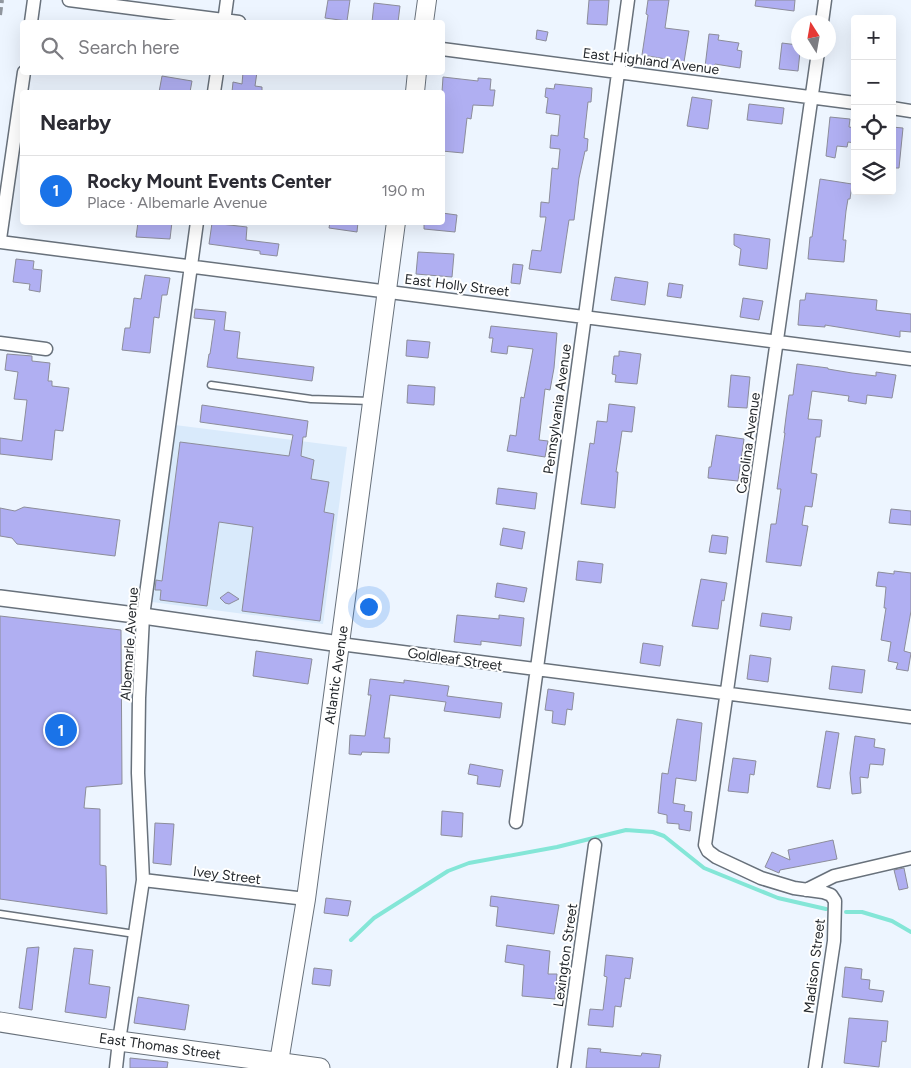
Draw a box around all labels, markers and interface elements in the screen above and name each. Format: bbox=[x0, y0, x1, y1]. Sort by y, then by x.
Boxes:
north arrow bbox=[791, 15, 836, 60]
map controls bbox=[851, 15, 896, 195]
button: + bbox=[851, 15, 896, 60]
search box bbox=[20, 20, 445, 75]
icon: search bbox=[38, 34, 66, 62]
text: Search here bbox=[78, 36, 180, 59]
street label: East Highland Avenue bbox=[582, 45, 721, 78]
button: − bbox=[851, 60, 896, 105]
button: locate bbox=[851, 105, 896, 150]
text: Nearby bbox=[40, 110, 111, 135]
button: layers bbox=[851, 150, 896, 195]
text: Rocky Mount Events Center bbox=[87, 170, 332, 193]
text: 1 bbox=[53, 181, 59, 200]
text: 190 m bbox=[382, 181, 425, 200]
text: Place · Albemarle Avenue bbox=[87, 193, 267, 212]
street label: East Holly Street bbox=[404, 271, 510, 300]
street label: Pennsylvania Avenue bbox=[540, 342, 575, 475]
street label: Carolina Avenue bbox=[733, 391, 764, 495]
street label: Albemarle Avenue bbox=[117, 586, 142, 701]
your location bbox=[356, 594, 382, 620]
street label: Atlantic Avenue bbox=[321, 624, 352, 726]
street label: Goldleaf Street bbox=[406, 644, 504, 675]
pin: 1 bbox=[45, 711, 77, 749]
street label: Ivey Street bbox=[192, 863, 262, 888]
street label: Lexington Street bbox=[550, 902, 581, 1008]
street label: Madison Street bbox=[800, 918, 829, 1015]
street label: East Thomas Street bbox=[98, 1030, 222, 1063]

